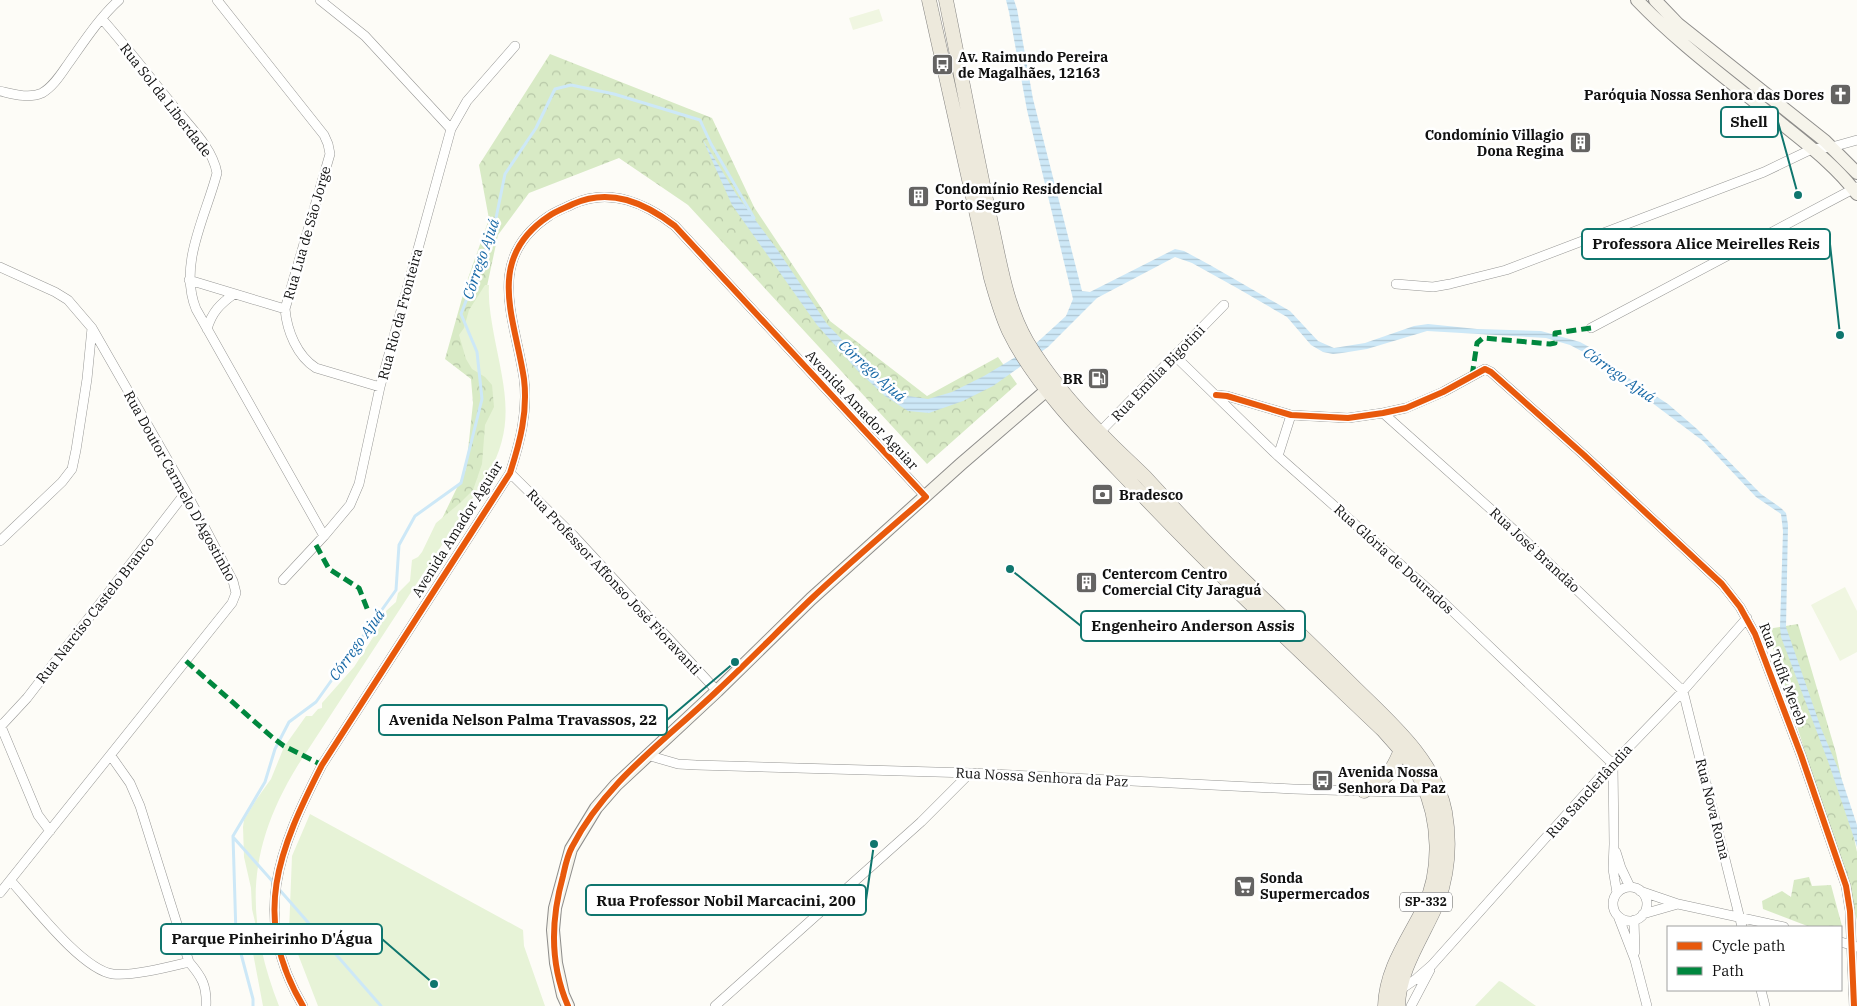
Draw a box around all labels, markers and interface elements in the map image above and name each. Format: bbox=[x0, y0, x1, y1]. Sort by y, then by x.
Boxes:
street label: Rua Sol da Liberdade bbox=[116, 40, 216, 160]
place label: Av. Raimundo Pereira de Magalhães, 12163 bbox=[958, 48, 1108, 82]
bus stop icon: Av. Raimundo Pereira de Magalhães, 12163 bbox=[930, 53, 954, 77]
church icon: Paróquia Nossa Senhora das Dores bbox=[1828, 83, 1852, 107]
place label: Paróquia Nossa Senhora das Dores bbox=[1584, 86, 1824, 104]
callout: Shell bbox=[1721, 107, 1778, 137]
text: Shell bbox=[1730, 112, 1768, 131]
place label: Condomínio Villagio Dona Regina bbox=[1425, 126, 1564, 160]
building icon: Condomínio Villagio Dona Regina bbox=[1568, 131, 1592, 155]
street label: Rua Lua de São Jorge bbox=[279, 164, 335, 302]
place label: Condomínio Residencial Porto Seguro bbox=[935, 180, 1103, 214]
building icon: Condomínio Residencial Porto Seguro bbox=[907, 185, 931, 209]
water label: Córrego Ajuá bbox=[458, 215, 503, 301]
callout: Professora Alice Meirelles Reis bbox=[1582, 229, 1830, 259]
text: Professora Alice Meirelles Reis bbox=[1592, 234, 1820, 253]
street label: Rua Rio da Fronteira bbox=[374, 246, 426, 382]
street label: Rua Emília Bigotini bbox=[1107, 321, 1209, 425]
water label: Córrego Ajuá bbox=[835, 336, 910, 406]
water label: Córrego Ajuá bbox=[1580, 343, 1660, 407]
street label: Avenida Amador Aguiar bbox=[802, 346, 923, 474]
fuel station icon: BR bbox=[1087, 367, 1111, 391]
place label: BR bbox=[1063, 370, 1084, 388]
street label: Rua Doutor Carmelo D'Agostinho bbox=[120, 388, 240, 585]
street label: Avenida Amador Aguiar bbox=[408, 457, 507, 601]
bank icon: Bradesco bbox=[1091, 483, 1115, 507]
street label: Rua Professor Affonso José Fioravanti bbox=[523, 485, 705, 679]
place label: Bradesco bbox=[1119, 486, 1183, 504]
street label: Rua Glória de Dourados bbox=[1330, 500, 1458, 618]
street label: Rua José Brandão bbox=[1486, 504, 1584, 597]
street label: Rua Narciso Castelo Branco bbox=[32, 533, 158, 687]
place label: Centercom Centro Comercial City Jaraguá bbox=[1102, 565, 1261, 599]
building icon: Centercom Centro Comercial City Jaraguá bbox=[1074, 570, 1098, 594]
water label: Córrego Ajuá bbox=[324, 605, 389, 684]
callout: Engenheiro Anderson Assis bbox=[1081, 611, 1305, 641]
text: Engenheiro Anderson Assis bbox=[1091, 616, 1295, 635]
street label: Rua Tufik Mereb bbox=[1755, 620, 1811, 728]
callout: Avenida Nelson Palma Travassos, 22 bbox=[379, 705, 667, 735]
text: Avenida Nelson Palma Travassos, 22 bbox=[389, 710, 657, 729]
street label: Rua Sanclerlândia bbox=[1542, 740, 1636, 842]
street label: Rua Nova Roma bbox=[1692, 756, 1734, 862]
street label: Rua Nossa Senhora da Paz bbox=[955, 763, 1129, 791]
place label: Avenida Nossa Senhora Da Paz bbox=[1338, 763, 1446, 797]
bus stop icon: Avenida Nossa Senhora Da Paz bbox=[1310, 768, 1334, 792]
place label: Sonda Supermercados bbox=[1260, 869, 1370, 903]
supermarket icon: Sonda Supermercados bbox=[1232, 874, 1256, 898]
callout: Rua Professor Nobil Marcacini, 200 bbox=[586, 885, 866, 915]
text: Rua Professor Nobil Marcacini, 200 bbox=[596, 891, 856, 910]
road number: SP-332 bbox=[1400, 892, 1452, 912]
callout: Parque Pinheirinho D'Água bbox=[161, 924, 382, 954]
legend bbox=[1667, 926, 1842, 991]
text: Parque Pinheirinho D'Água bbox=[172, 929, 373, 948]
text: Cycle path bbox=[1712, 936, 1785, 955]
text: Path bbox=[1712, 961, 1744, 980]

